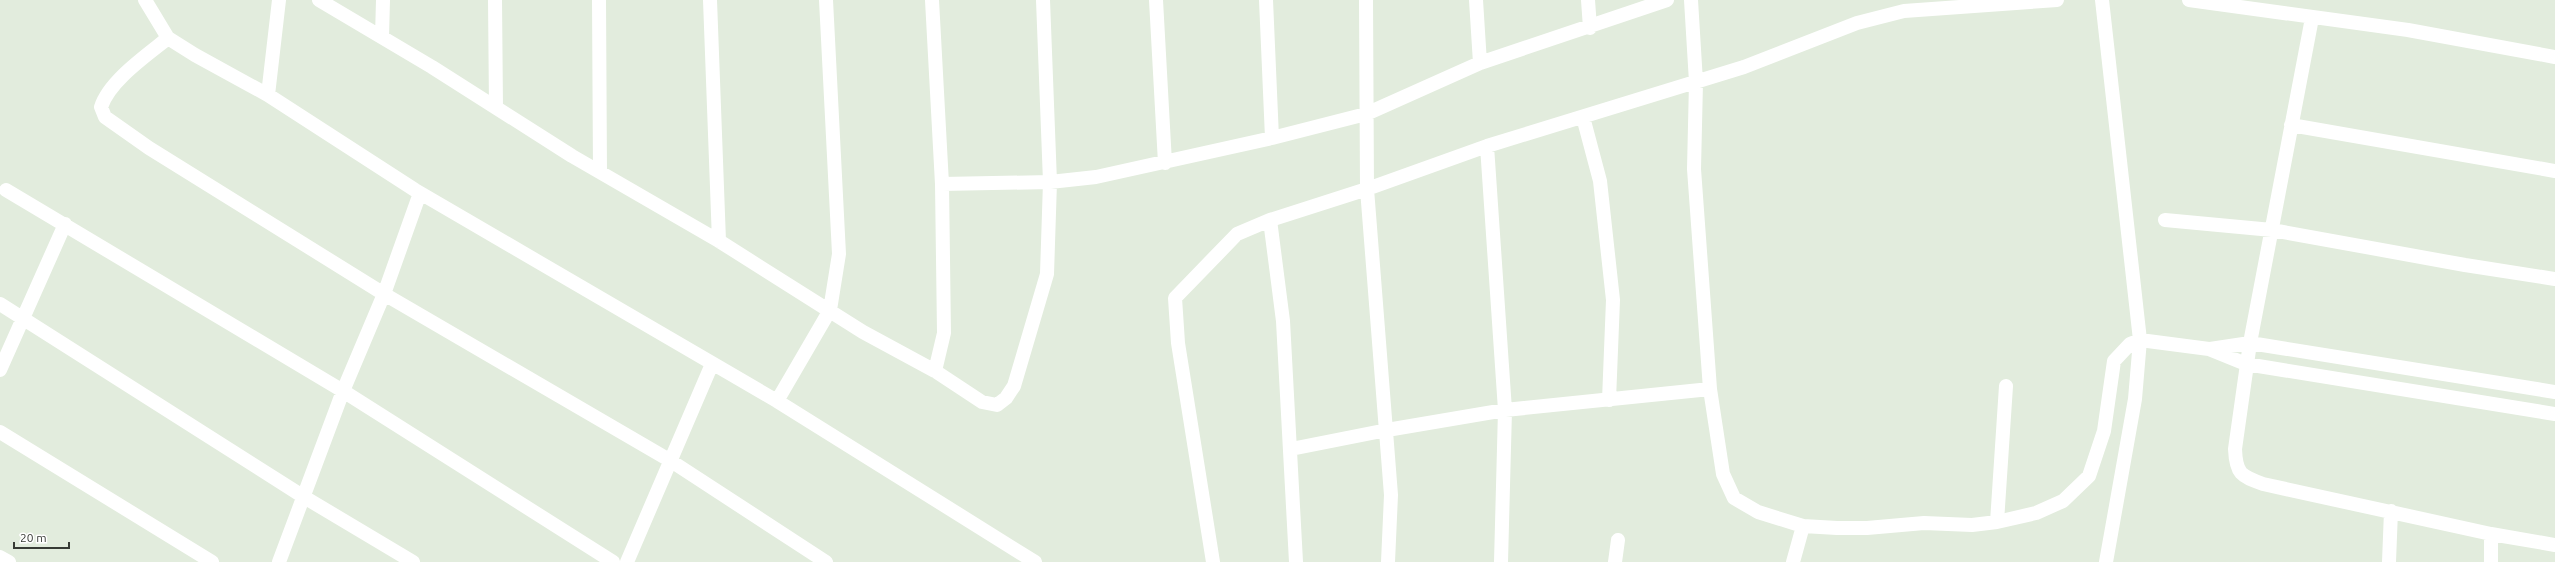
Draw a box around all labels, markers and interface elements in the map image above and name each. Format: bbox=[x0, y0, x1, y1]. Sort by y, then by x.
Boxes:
scale bar bbox=[14, 524, 69, 550]
text: 20 m bbox=[20, 531, 47, 544]

